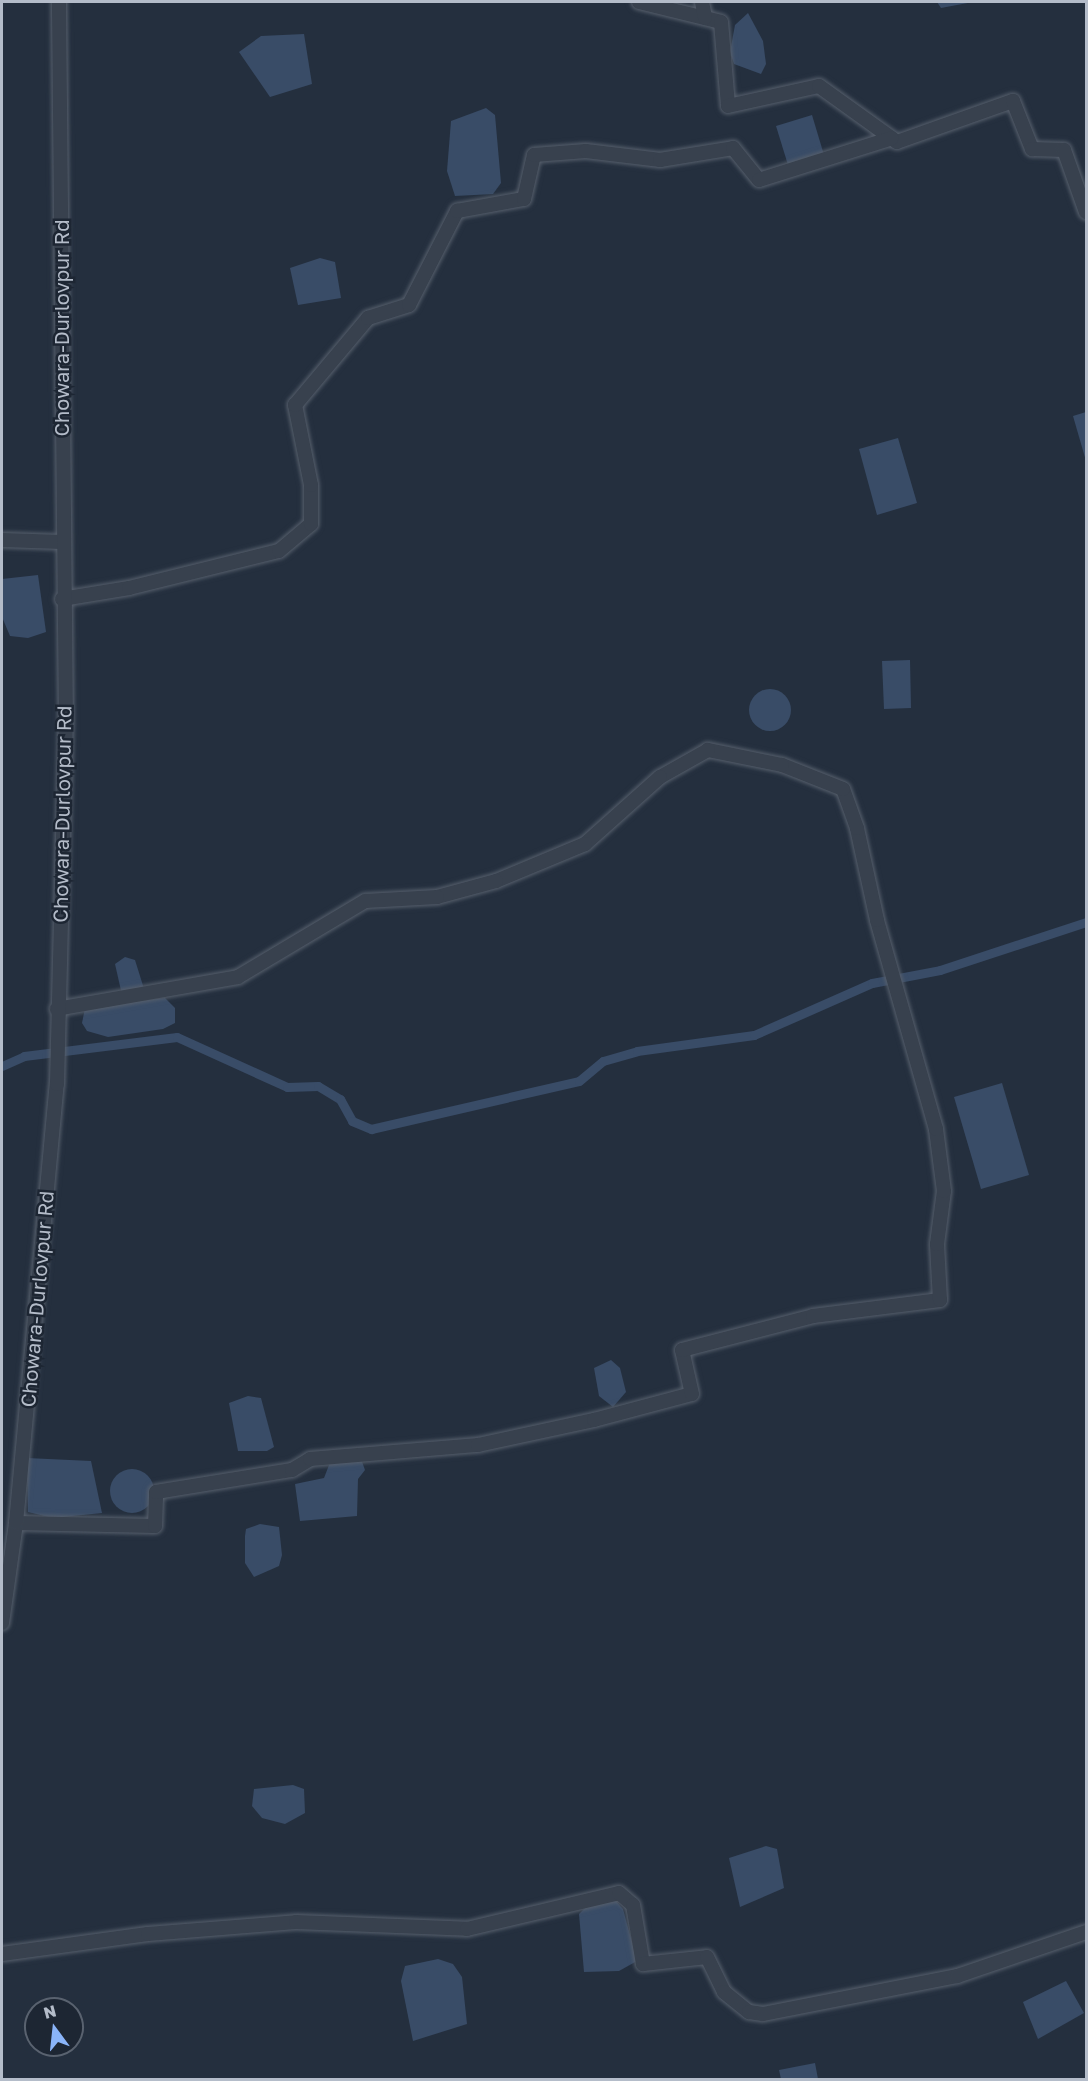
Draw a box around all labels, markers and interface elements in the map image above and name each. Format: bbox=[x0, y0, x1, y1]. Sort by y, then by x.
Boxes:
street label: Chowara-Durlovpur Rd bbox=[49, 219, 73, 437]
street label: Chowara-Durlovpur Rd bbox=[48, 705, 76, 923]
street label: Chowara-Durlovpur Rd bbox=[16, 1190, 58, 1408]
north arrow bbox=[24, 1997, 84, 2057]
text: N bbox=[41, 2000, 58, 2023]

